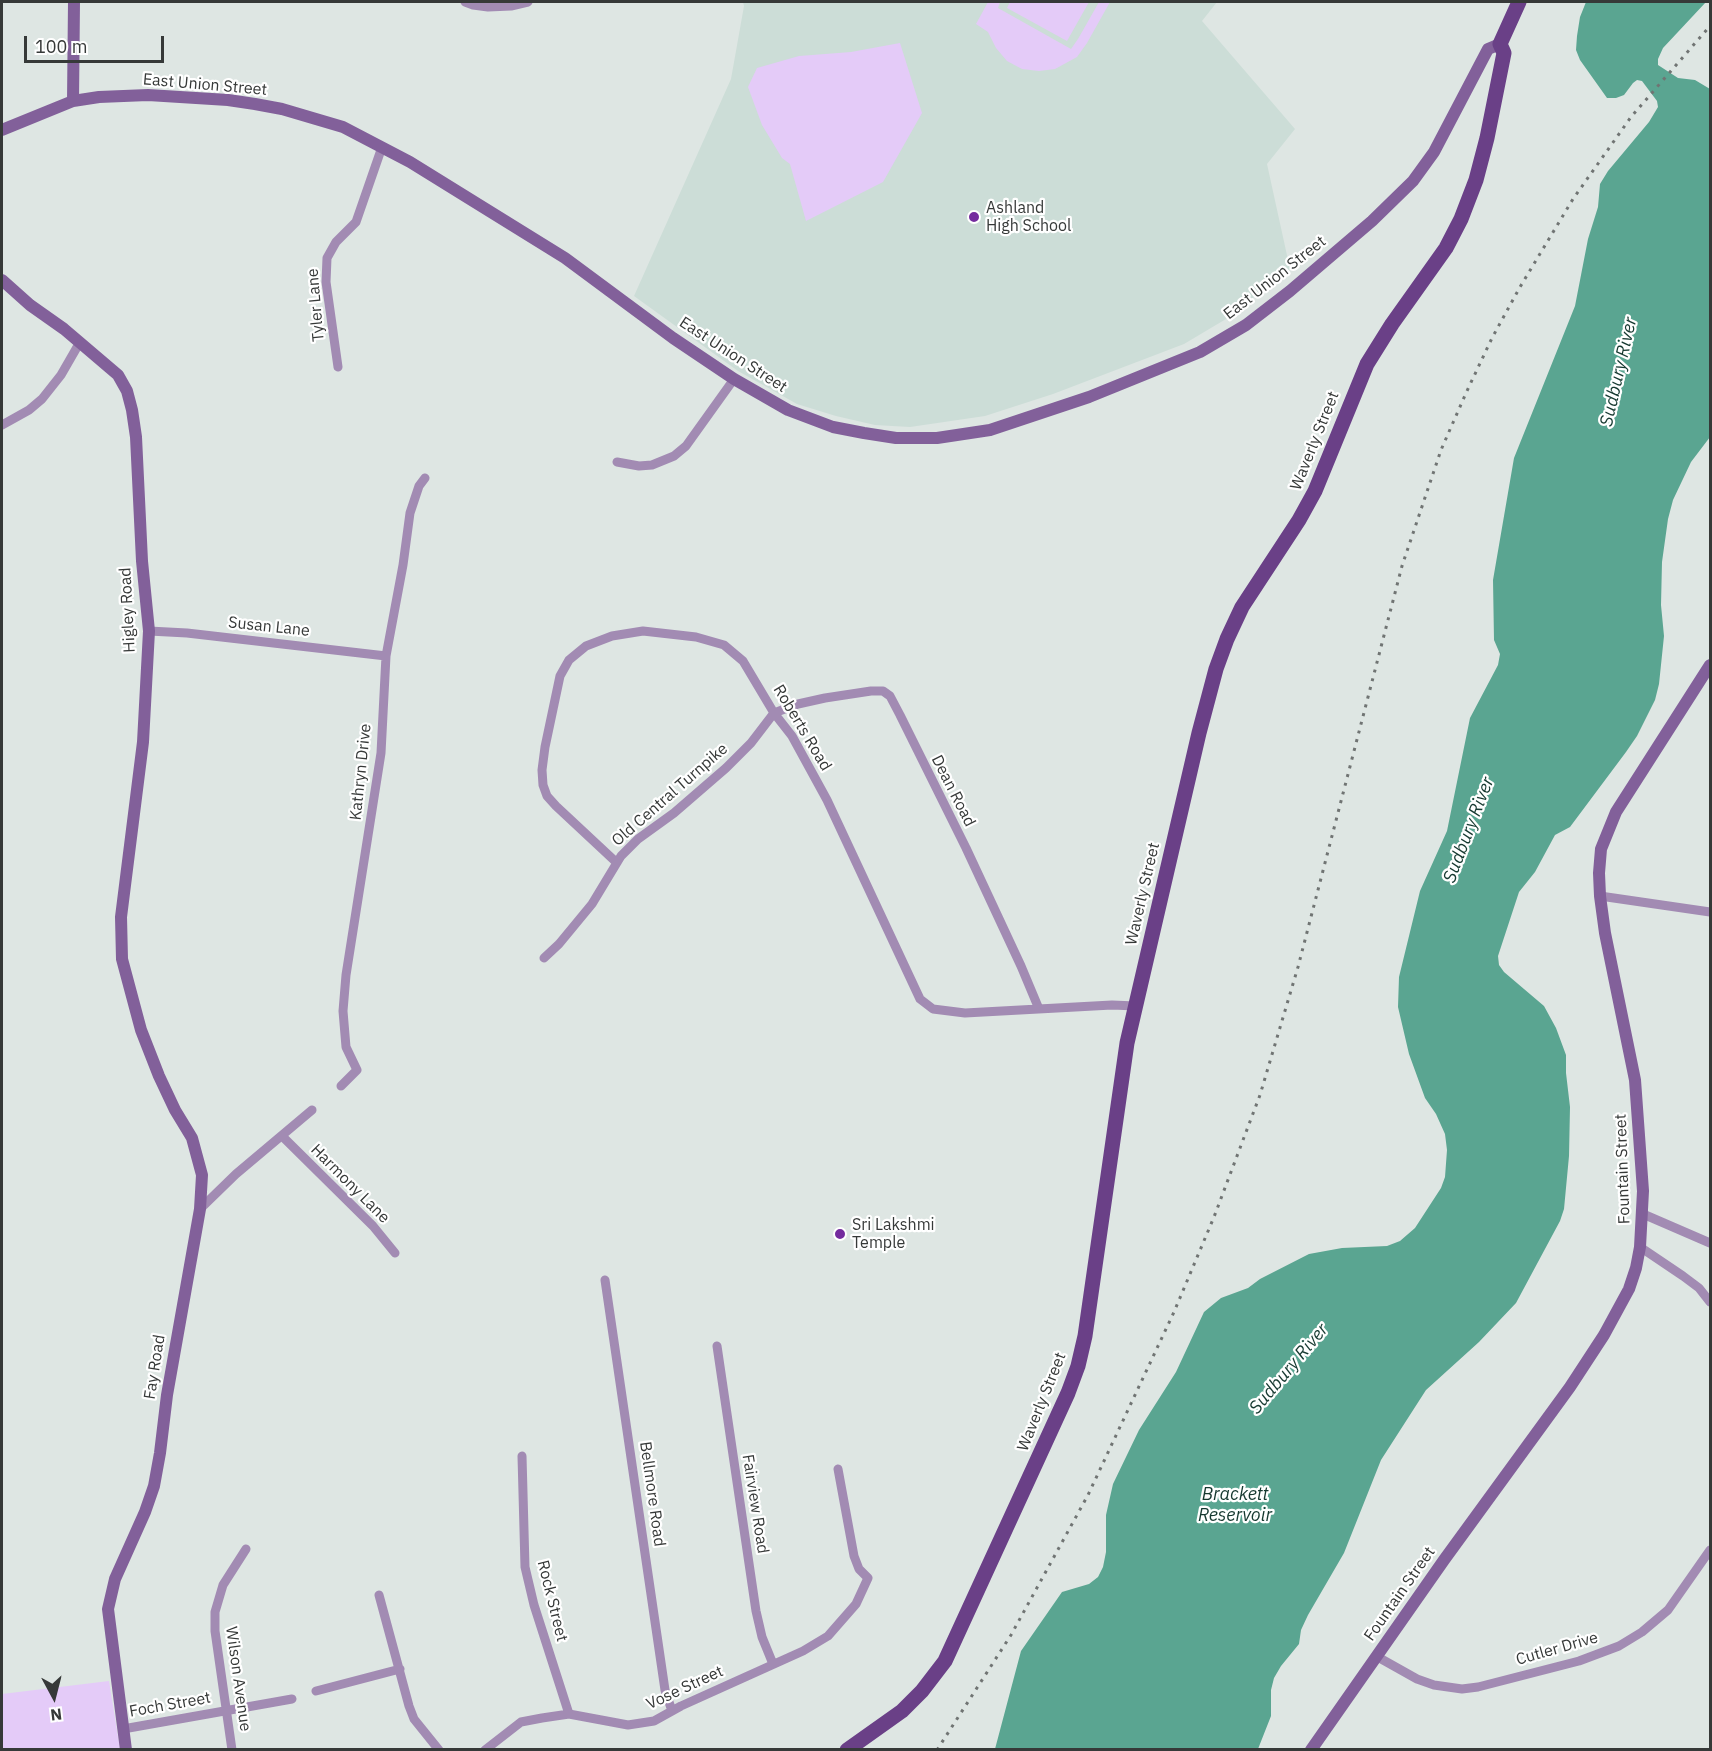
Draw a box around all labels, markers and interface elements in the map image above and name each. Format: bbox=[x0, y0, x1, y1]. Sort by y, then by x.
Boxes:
scale bar bbox=[27, 24, 166, 62]
text: 100 m bbox=[35, 35, 87, 58]
street label: East Union Street bbox=[142, 70, 268, 100]
place label: Ashland High School bbox=[986, 198, 1071, 236]
marker: Ashland High School bbox=[967, 210, 981, 224]
street label: East Union Street bbox=[1220, 232, 1330, 324]
street label: Tyler Lane bbox=[303, 267, 329, 343]
street label: East Union Street bbox=[676, 313, 790, 397]
water label: Sudbury River bbox=[1596, 315, 1642, 429]
street label: Waverly Street bbox=[1286, 389, 1344, 493]
street label: Higley Road bbox=[116, 567, 140, 653]
street label: Susan Lane bbox=[227, 613, 311, 641]
street label: Roberts Road bbox=[769, 682, 835, 774]
street label: Kathryn Drive bbox=[346, 723, 376, 821]
street label: Old Central Turnpike bbox=[608, 739, 732, 851]
street label: Dean Road bbox=[927, 752, 979, 830]
water label: Sudbury River bbox=[1439, 774, 1499, 886]
street label: Waverly Street bbox=[1122, 841, 1164, 947]
street label: Fountain Street bbox=[1611, 1113, 1635, 1225]
street label: Harmony Lane bbox=[307, 1141, 393, 1227]
place label: Sri Lakshmi Temple bbox=[852, 1215, 935, 1253]
marker: Sri Lakshmi Temple bbox=[833, 1227, 847, 1241]
water label: Sudbury River bbox=[1245, 1319, 1333, 1419]
street label: Fay Road bbox=[140, 1333, 170, 1401]
street label: Waverly Street bbox=[1013, 1350, 1071, 1454]
street label: Bellmore Road bbox=[635, 1440, 669, 1548]
street label: Fairview Road bbox=[738, 1453, 772, 1555]
water label: Brackett Reservoir bbox=[1198, 1484, 1272, 1526]
street label: Fountain Street bbox=[1360, 1543, 1440, 1645]
street label: Rock Street bbox=[533, 1558, 571, 1644]
street label: Wilson Avenue bbox=[221, 1625, 255, 1733]
street label: Cutler Drive bbox=[1514, 1628, 1600, 1670]
street label: Vose Street bbox=[644, 1662, 726, 1714]
north arrow bbox=[24, 1667, 84, 1727]
street label: Foch Street bbox=[128, 1688, 212, 1722]
text: N bbox=[49, 1704, 63, 1725]

